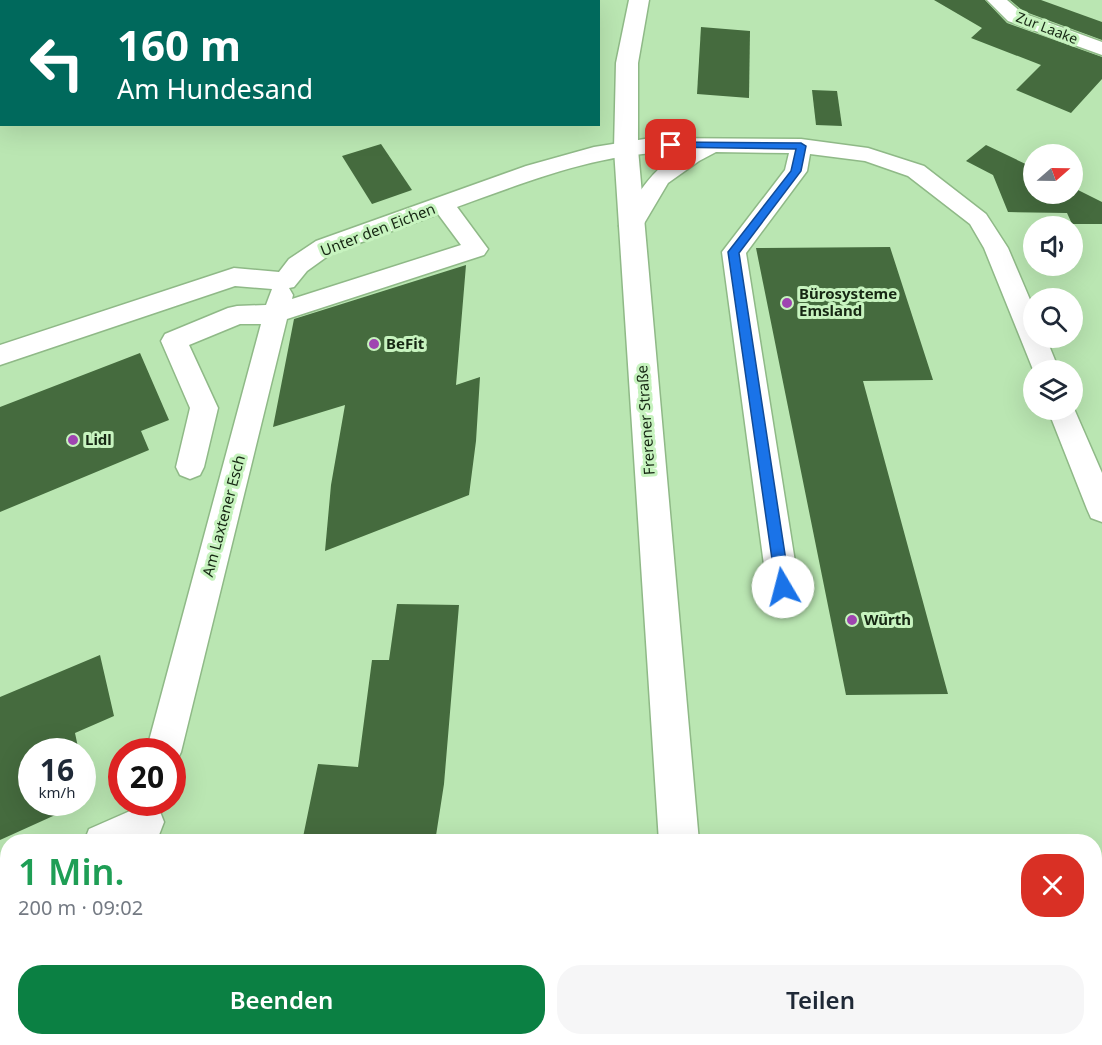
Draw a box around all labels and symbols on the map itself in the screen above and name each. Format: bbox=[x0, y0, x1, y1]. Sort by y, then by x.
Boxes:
street label: Zur Laake bbox=[1014, 7, 1081, 48]
pin bbox=[645, 119, 696, 170]
north arrow bbox=[1023, 144, 1083, 204]
street label: Unter den Eichen bbox=[317, 198, 438, 260]
place label: Bürosysteme Emsland bbox=[799, 283, 897, 320]
marker: Bürosysteme Emsland bbox=[780, 296, 794, 310]
place label: BeFit bbox=[386, 333, 425, 353]
marker: BeFit bbox=[367, 337, 381, 351]
street label: Frerener Straße bbox=[631, 364, 659, 476]
place label: Lidl bbox=[85, 429, 112, 449]
marker: Lidl bbox=[66, 433, 80, 447]
street label: Am Laxtener Esch bbox=[197, 453, 249, 579]
position arrow bbox=[751, 555, 815, 619]
place label: Würth bbox=[864, 609, 911, 629]
marker: Würth bbox=[845, 613, 859, 627]
speed limit sign: 20 bbox=[108, 738, 186, 816]

